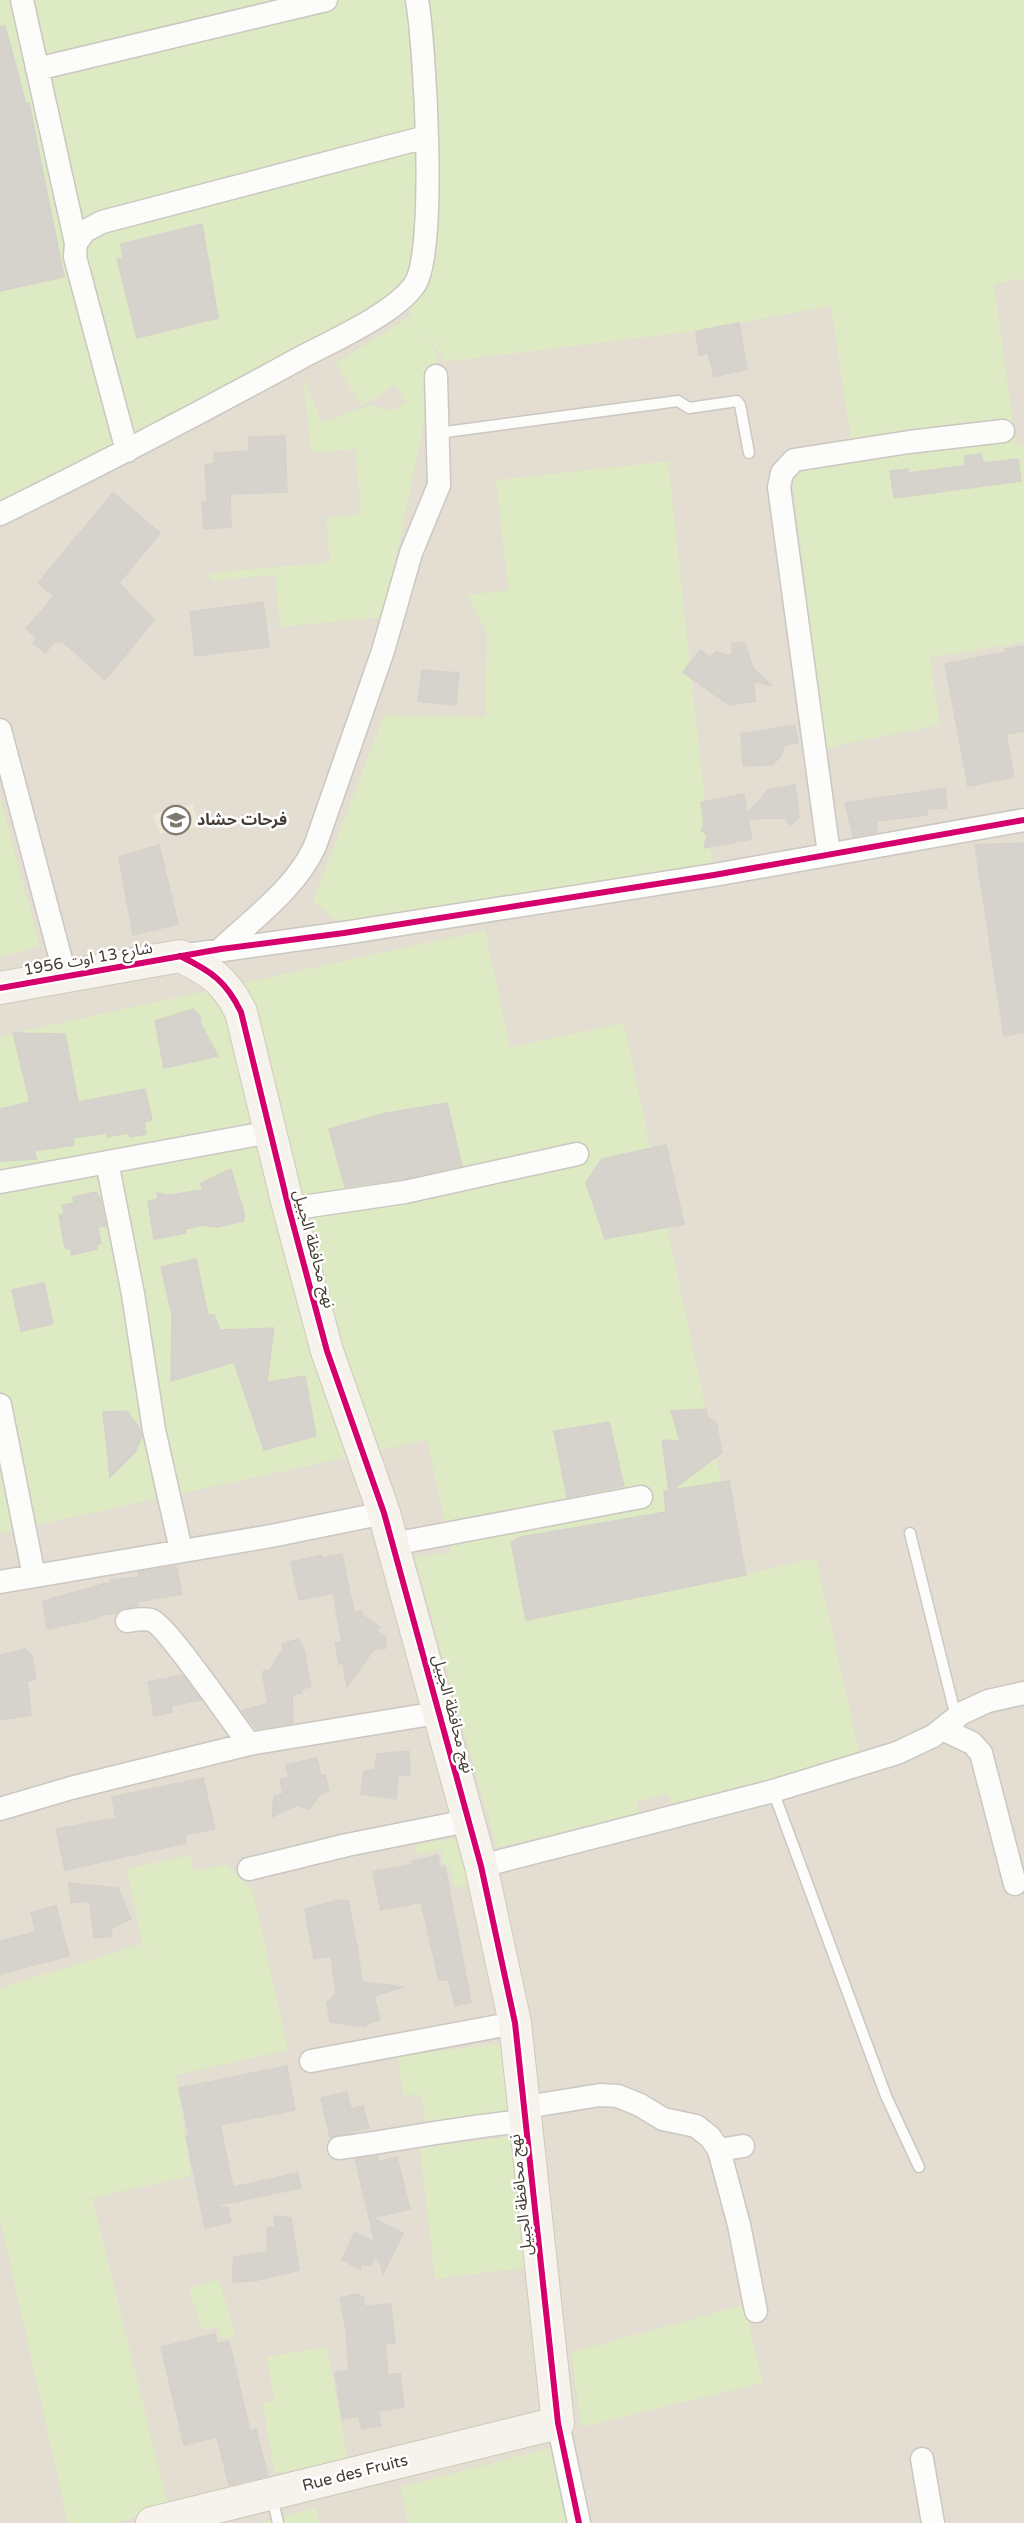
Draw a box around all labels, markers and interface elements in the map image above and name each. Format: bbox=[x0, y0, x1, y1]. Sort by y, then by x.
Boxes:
school or university icon: فرحات حشاد bbox=[160, 804, 192, 836]
place label: فرحات حشاد bbox=[197, 810, 287, 830]
street label: شارع 13 اوت 1956 bbox=[22, 938, 155, 982]
street label: نهج محافظة الجبيل bbox=[287, 1188, 339, 1311]
street label: نهج محافظة الجبيل bbox=[426, 1653, 478, 1776]
street label: نهج محافظة الجبيل bbox=[505, 2133, 539, 2257]
street label: Rue des Fruits bbox=[300, 2450, 410, 2496]

